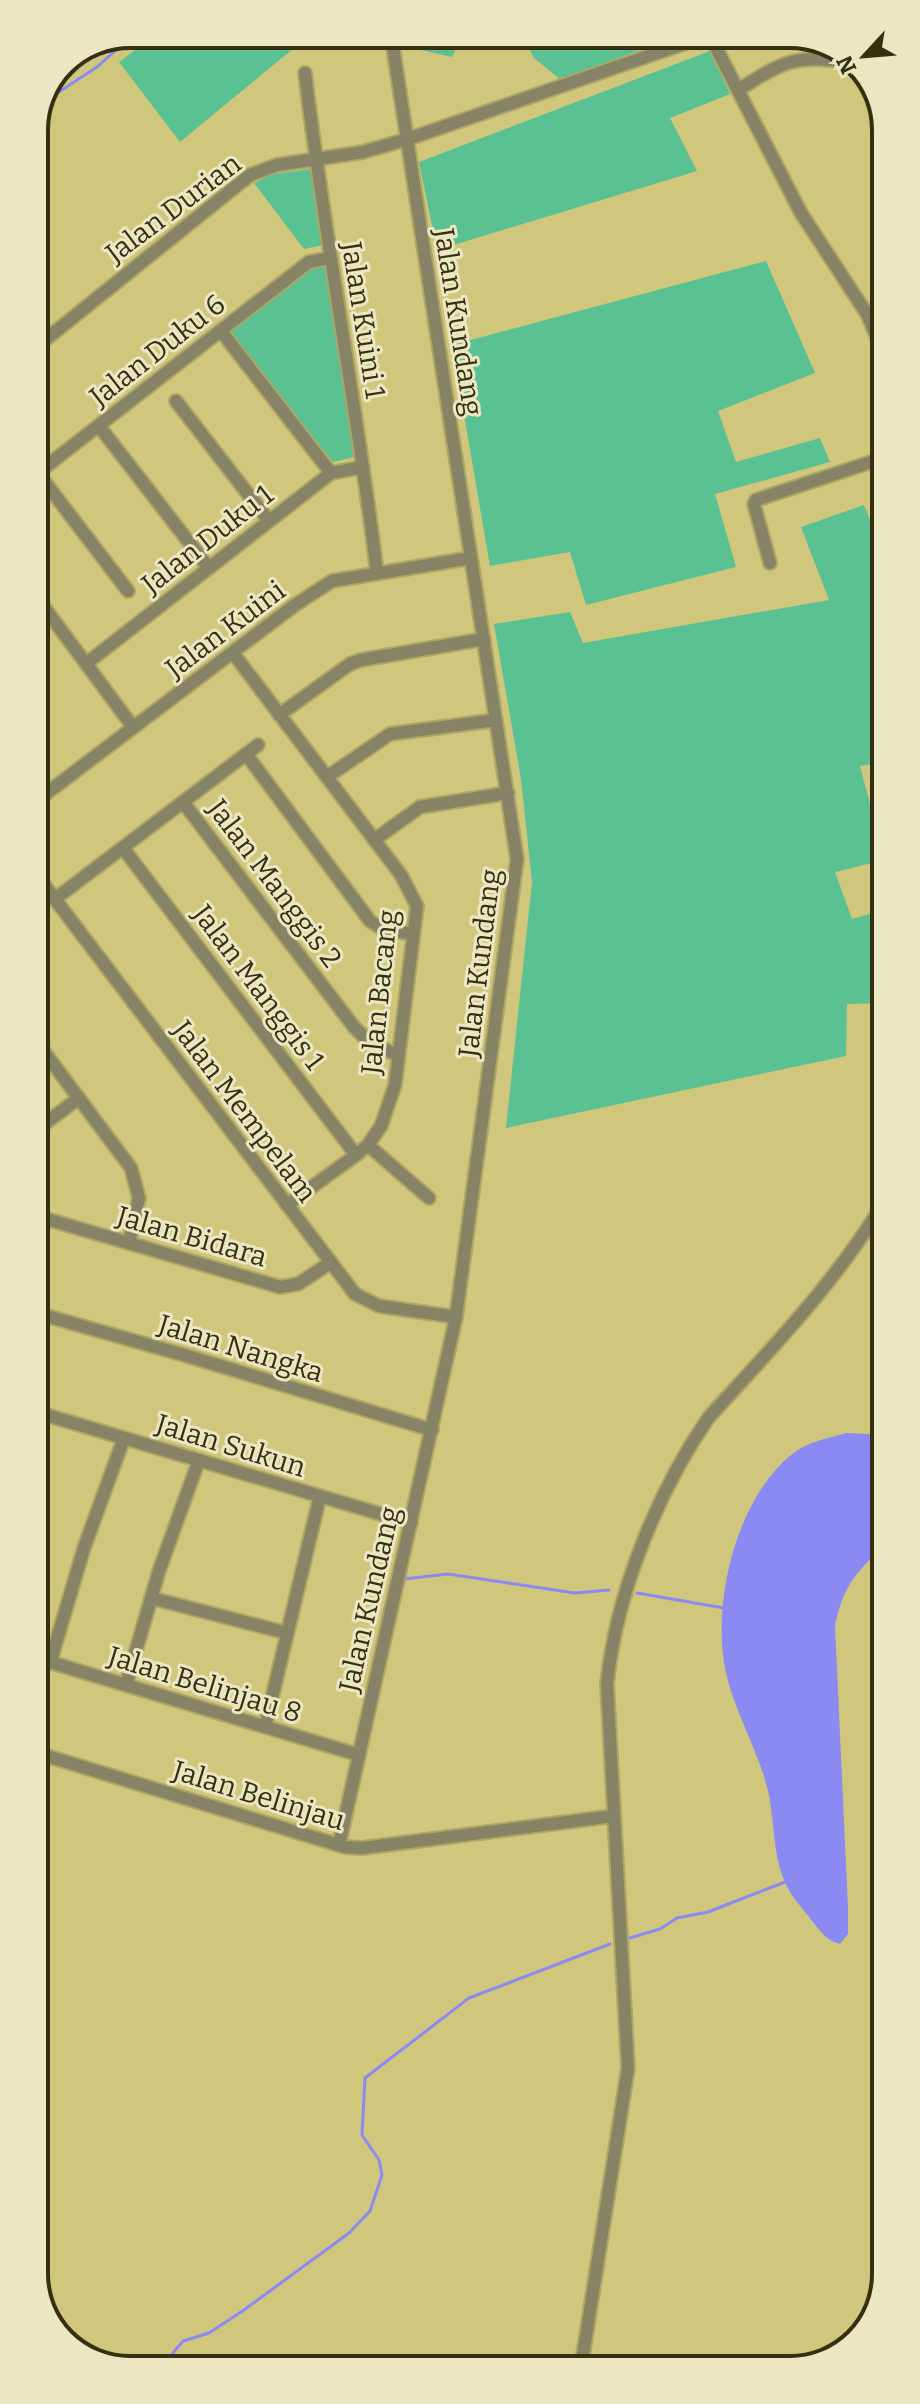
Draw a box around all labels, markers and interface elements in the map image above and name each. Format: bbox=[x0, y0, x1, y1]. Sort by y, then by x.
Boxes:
north arrow bbox=[824, 16, 904, 96]
text: N bbox=[831, 51, 862, 78]
street label: Jalan Durian bbox=[98, 147, 248, 270]
street label: Jalan Kundang bbox=[427, 225, 490, 418]
street label: Jalan Kuini 1 bbox=[335, 238, 392, 401]
street label: Jalan Duku 6 bbox=[82, 287, 231, 414]
street label: Jalan Duku 1 bbox=[134, 478, 280, 601]
street label: Jalan Kuini bbox=[158, 574, 292, 686]
street label: Jalan Manggis 2 bbox=[200, 792, 348, 974]
street label: Jalan Kundang bbox=[451, 867, 507, 1060]
street label: Jalan Manggis 1 bbox=[185, 898, 332, 1077]
street label: Jalan Bacang bbox=[354, 908, 405, 1077]
street label: Jalan Mempelam bbox=[165, 1013, 324, 1209]
street label: Jalan Bidara bbox=[112, 1199, 271, 1274]
street label: Jalan Nangka bbox=[153, 1307, 327, 1389]
street label: Jalan Sukun bbox=[151, 1407, 310, 1484]
street label: Jalan Kundang bbox=[332, 1503, 407, 1696]
street label: Jalan Belinjau 8 bbox=[103, 1639, 305, 1730]
street label: Jalan Belinjau bbox=[168, 1753, 349, 1837]

